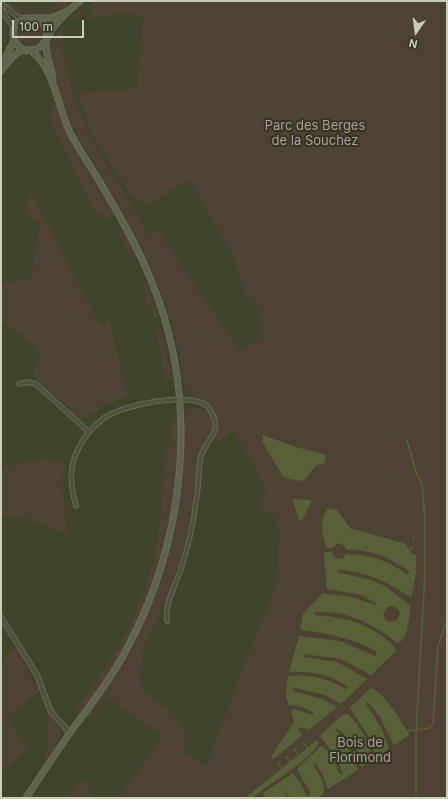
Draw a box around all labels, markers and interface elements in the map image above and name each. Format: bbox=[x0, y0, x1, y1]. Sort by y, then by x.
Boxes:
scale bar bbox=[14, 12, 86, 38]
north arrow bbox=[396, 12, 436, 52]
text: 100 m bbox=[19, 19, 53, 34]
text: N bbox=[407, 36, 419, 51]
park label: Parc des Berges de la Souchez bbox=[265, 118, 365, 149]
park label: Bois de Florimond bbox=[329, 735, 391, 766]

